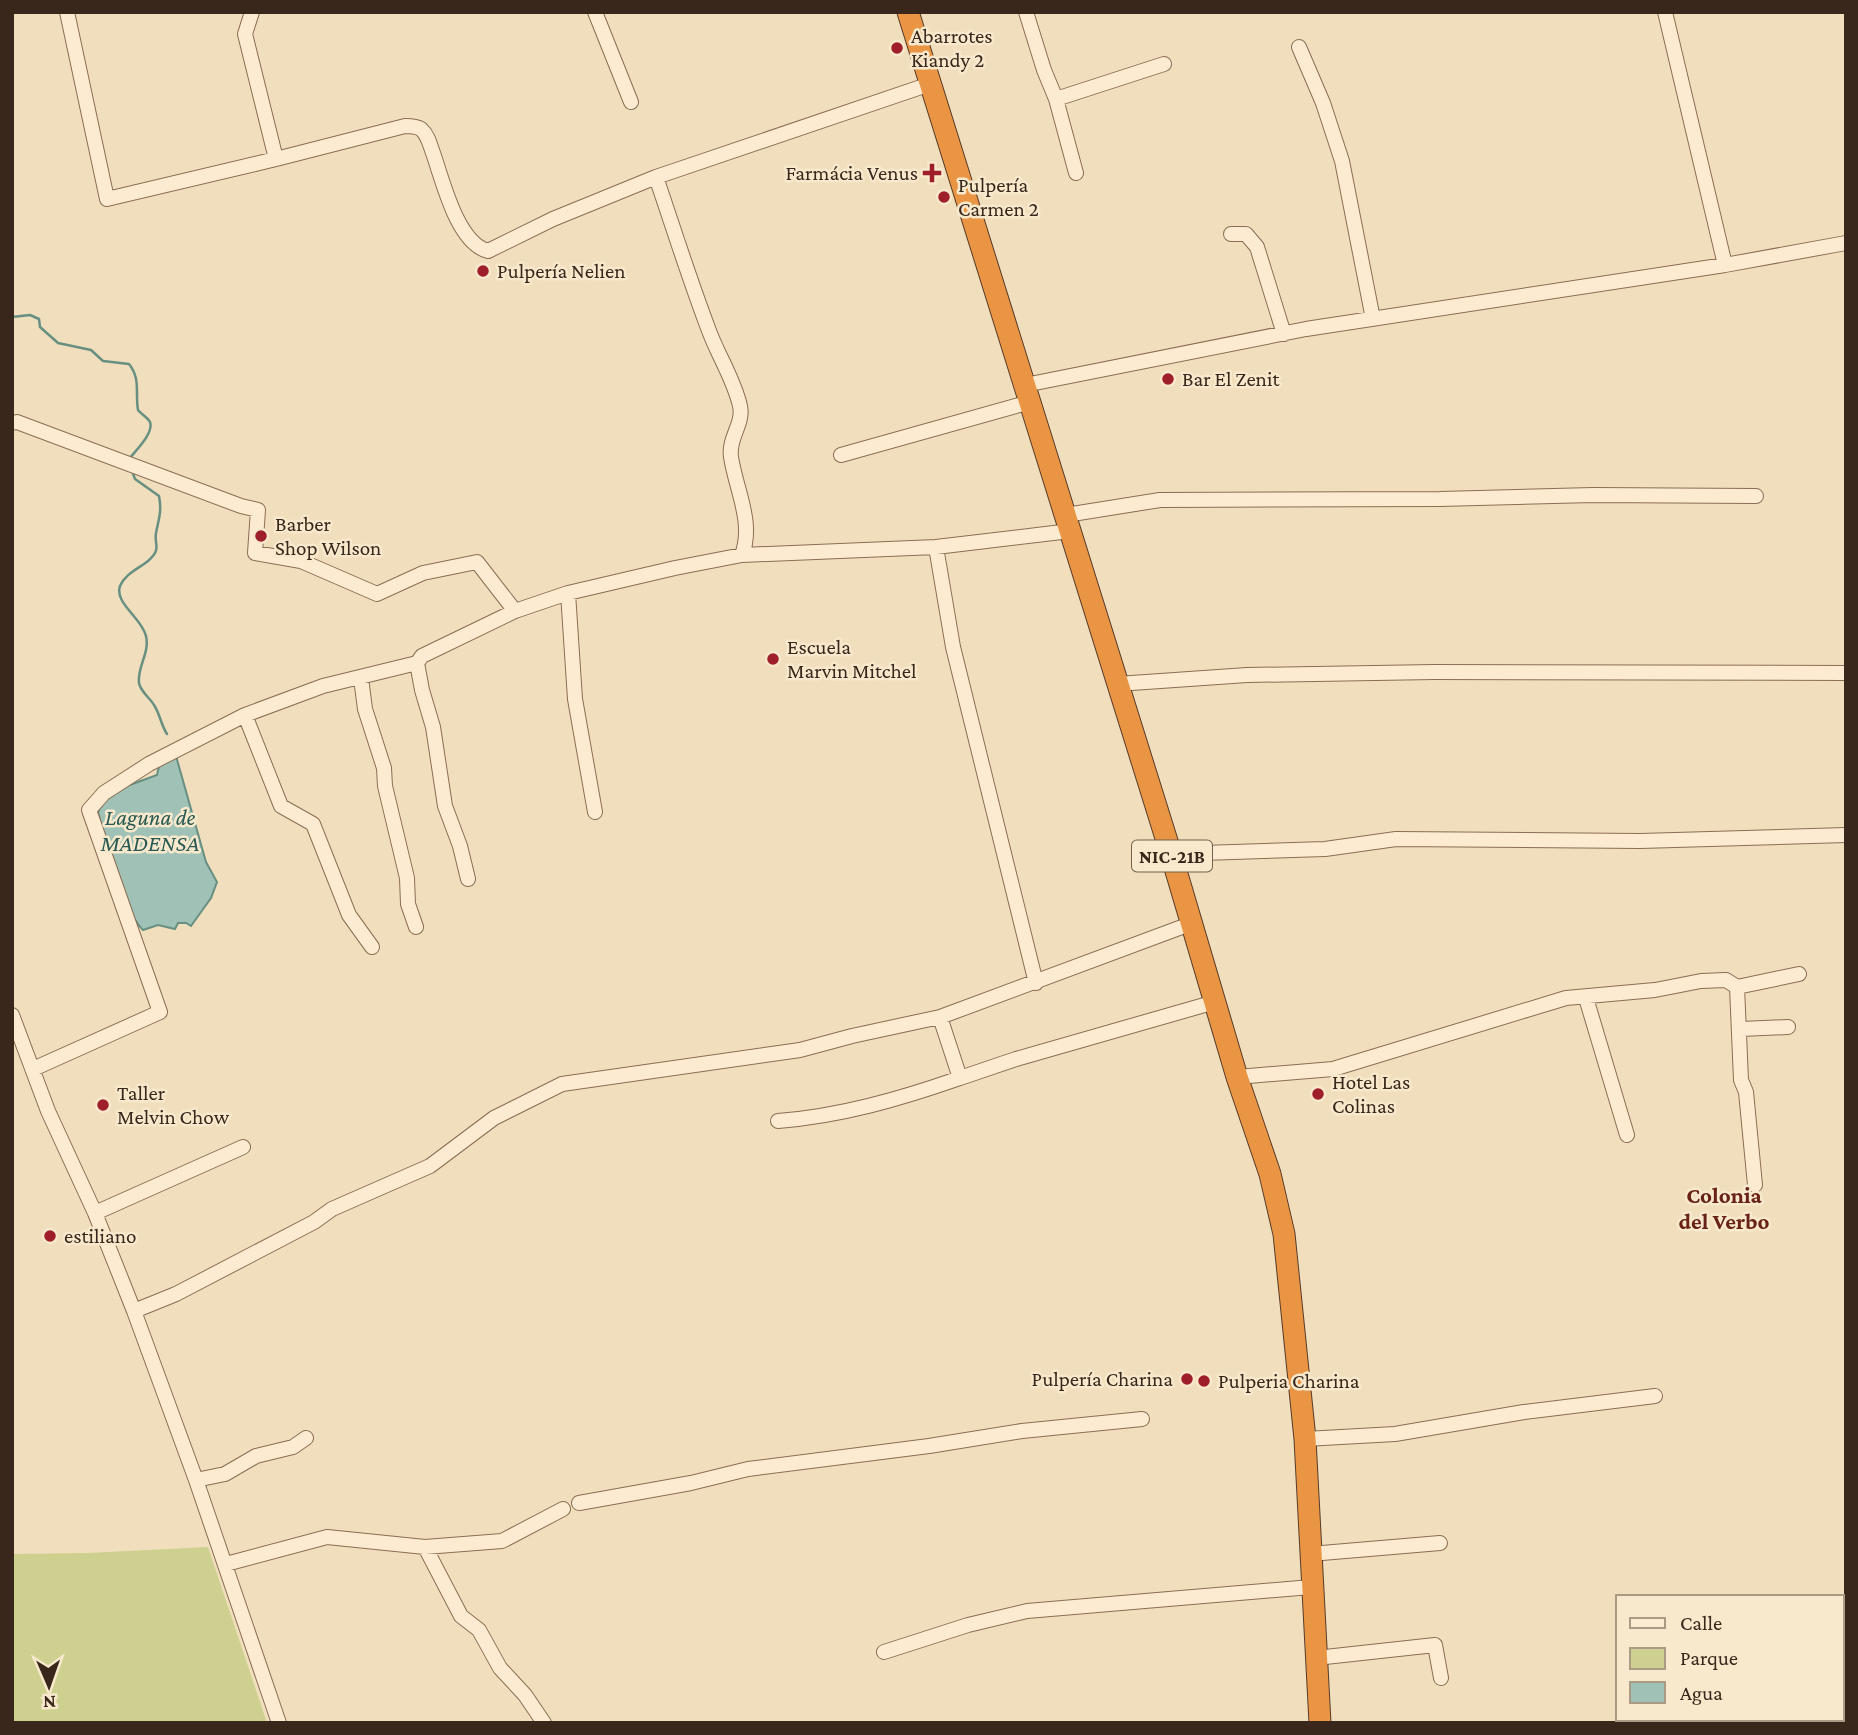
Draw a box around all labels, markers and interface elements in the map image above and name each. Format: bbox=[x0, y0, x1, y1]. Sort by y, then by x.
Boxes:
place label: Abarrotes Kiandy 2 bbox=[911, 24, 993, 72]
marker: Abarrotes Kiandy 2 bbox=[889, 40, 905, 56]
place label: Farmácia Venus bbox=[785, 161, 918, 185]
marker: Farmácia Venus bbox=[924, 165, 940, 181]
place label: Pulpería Carmen 2 bbox=[958, 173, 1039, 221]
marker: Pulpería Carmen 2 bbox=[936, 189, 952, 205]
place label: Pulpería Nelien bbox=[497, 259, 625, 283]
marker: Pulpería Nelien bbox=[475, 263, 491, 279]
place label: Bar El Zenit bbox=[1182, 367, 1280, 391]
marker: Bar El Zenit bbox=[1160, 371, 1176, 387]
place label: Barber Shop Wilson bbox=[275, 512, 381, 560]
marker: Barber Shop Wilson bbox=[253, 528, 269, 544]
place label: Escuela Marvin Mitchel bbox=[787, 635, 916, 683]
marker: Escuela Marvin Mitchel bbox=[765, 651, 781, 667]
water label: Laguna de MADENSA bbox=[100, 804, 199, 856]
road number: NIC-21B bbox=[1132, 841, 1212, 872]
place label: Hotel Las Colinas bbox=[1332, 1070, 1410, 1118]
place label: Taller Melvin Chow bbox=[117, 1081, 230, 1129]
marker: Hotel Las Colinas bbox=[1310, 1086, 1326, 1102]
marker: Taller Melvin Chow bbox=[95, 1097, 111, 1113]
district label: Colonia del Verbo bbox=[1678, 1182, 1770, 1234]
place label: estiliano bbox=[64, 1224, 136, 1248]
marker: estiliano bbox=[42, 1228, 58, 1244]
place label: Pulpería Charina bbox=[1032, 1367, 1173, 1391]
place label: Pulperia Charina bbox=[1218, 1369, 1360, 1393]
marker: Pulpería Charina bbox=[1179, 1371, 1195, 1387]
marker: Pulperia Charina bbox=[1196, 1373, 1212, 1389]
legend bbox=[1616, 1595, 1844, 1721]
text: Calle bbox=[1680, 1611, 1722, 1635]
text: Parque bbox=[1680, 1646, 1738, 1670]
north arrow bbox=[14, 1651, 84, 1721]
text: Agua bbox=[1680, 1681, 1723, 1705]
text: N bbox=[43, 1692, 56, 1713]

